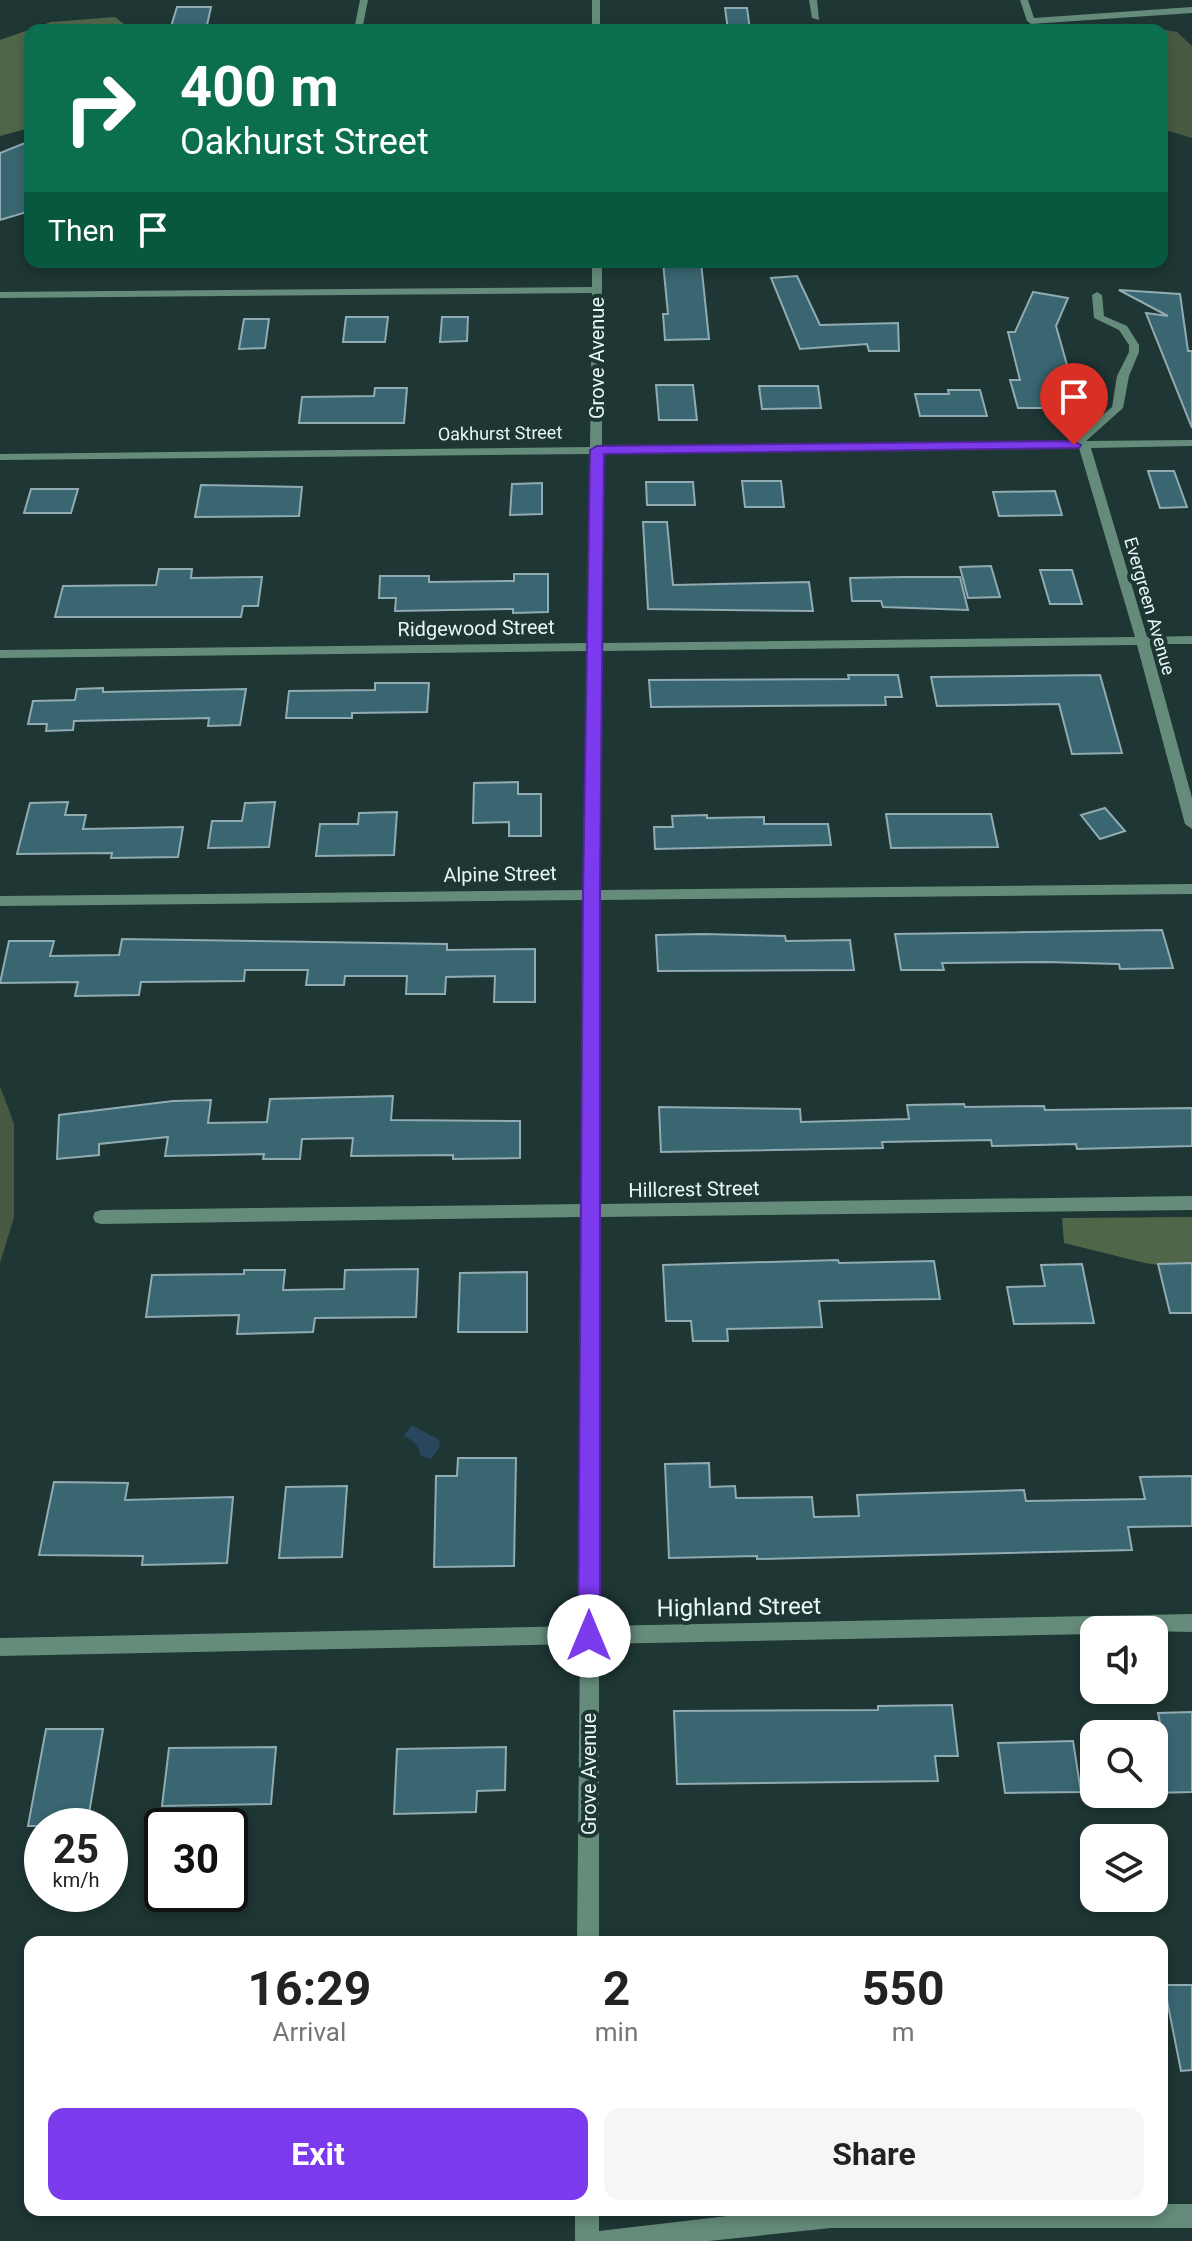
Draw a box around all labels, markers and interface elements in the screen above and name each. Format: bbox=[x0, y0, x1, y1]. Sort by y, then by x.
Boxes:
text: 400 m bbox=[180, 54, 339, 120]
icon: right bbox=[48, 56, 152, 160]
text: Oakhurst Street bbox=[180, 121, 429, 163]
icon: arrive bbox=[131, 208, 175, 252]
text: Then bbox=[48, 213, 115, 248]
street label: Grove Avenue bbox=[585, 297, 609, 419]
pin bbox=[1040, 363, 1108, 445]
icon: arrive bbox=[1052, 375, 1096, 419]
street label: Oakhurst Street bbox=[438, 421, 562, 445]
street label: Evergreen Avenue bbox=[1120, 535, 1180, 677]
street label: Ridgewood Street bbox=[397, 615, 555, 641]
street label: Alpine Street bbox=[443, 861, 557, 887]
street label: Hillcrest Street bbox=[628, 1176, 760, 1202]
street label: Highland Street bbox=[656, 1592, 822, 1622]
position arrow bbox=[547, 1594, 631, 1678]
map controls bbox=[1080, 1616, 1168, 1912]
button: sound bbox=[1080, 1616, 1168, 1704]
street label: Grove Avenue bbox=[577, 1713, 601, 1835]
button: search bbox=[1080, 1720, 1168, 1808]
speed limit sign: 30 bbox=[144, 1808, 248, 1912]
button: layers bbox=[1080, 1824, 1168, 1912]
text: 25 bbox=[53, 1826, 99, 1873]
text: km/h bbox=[53, 1868, 99, 1892]
text: 16:29 bbox=[248, 1960, 371, 2017]
text: 2 bbox=[603, 1960, 630, 2017]
text: 550 bbox=[862, 1960, 944, 2017]
text: Arrival bbox=[273, 2017, 346, 2047]
text: min bbox=[595, 2017, 638, 2047]
text: m bbox=[892, 2017, 915, 2047]
button: Exit bbox=[48, 2108, 588, 2200]
button: Share bbox=[604, 2108, 1144, 2200]

